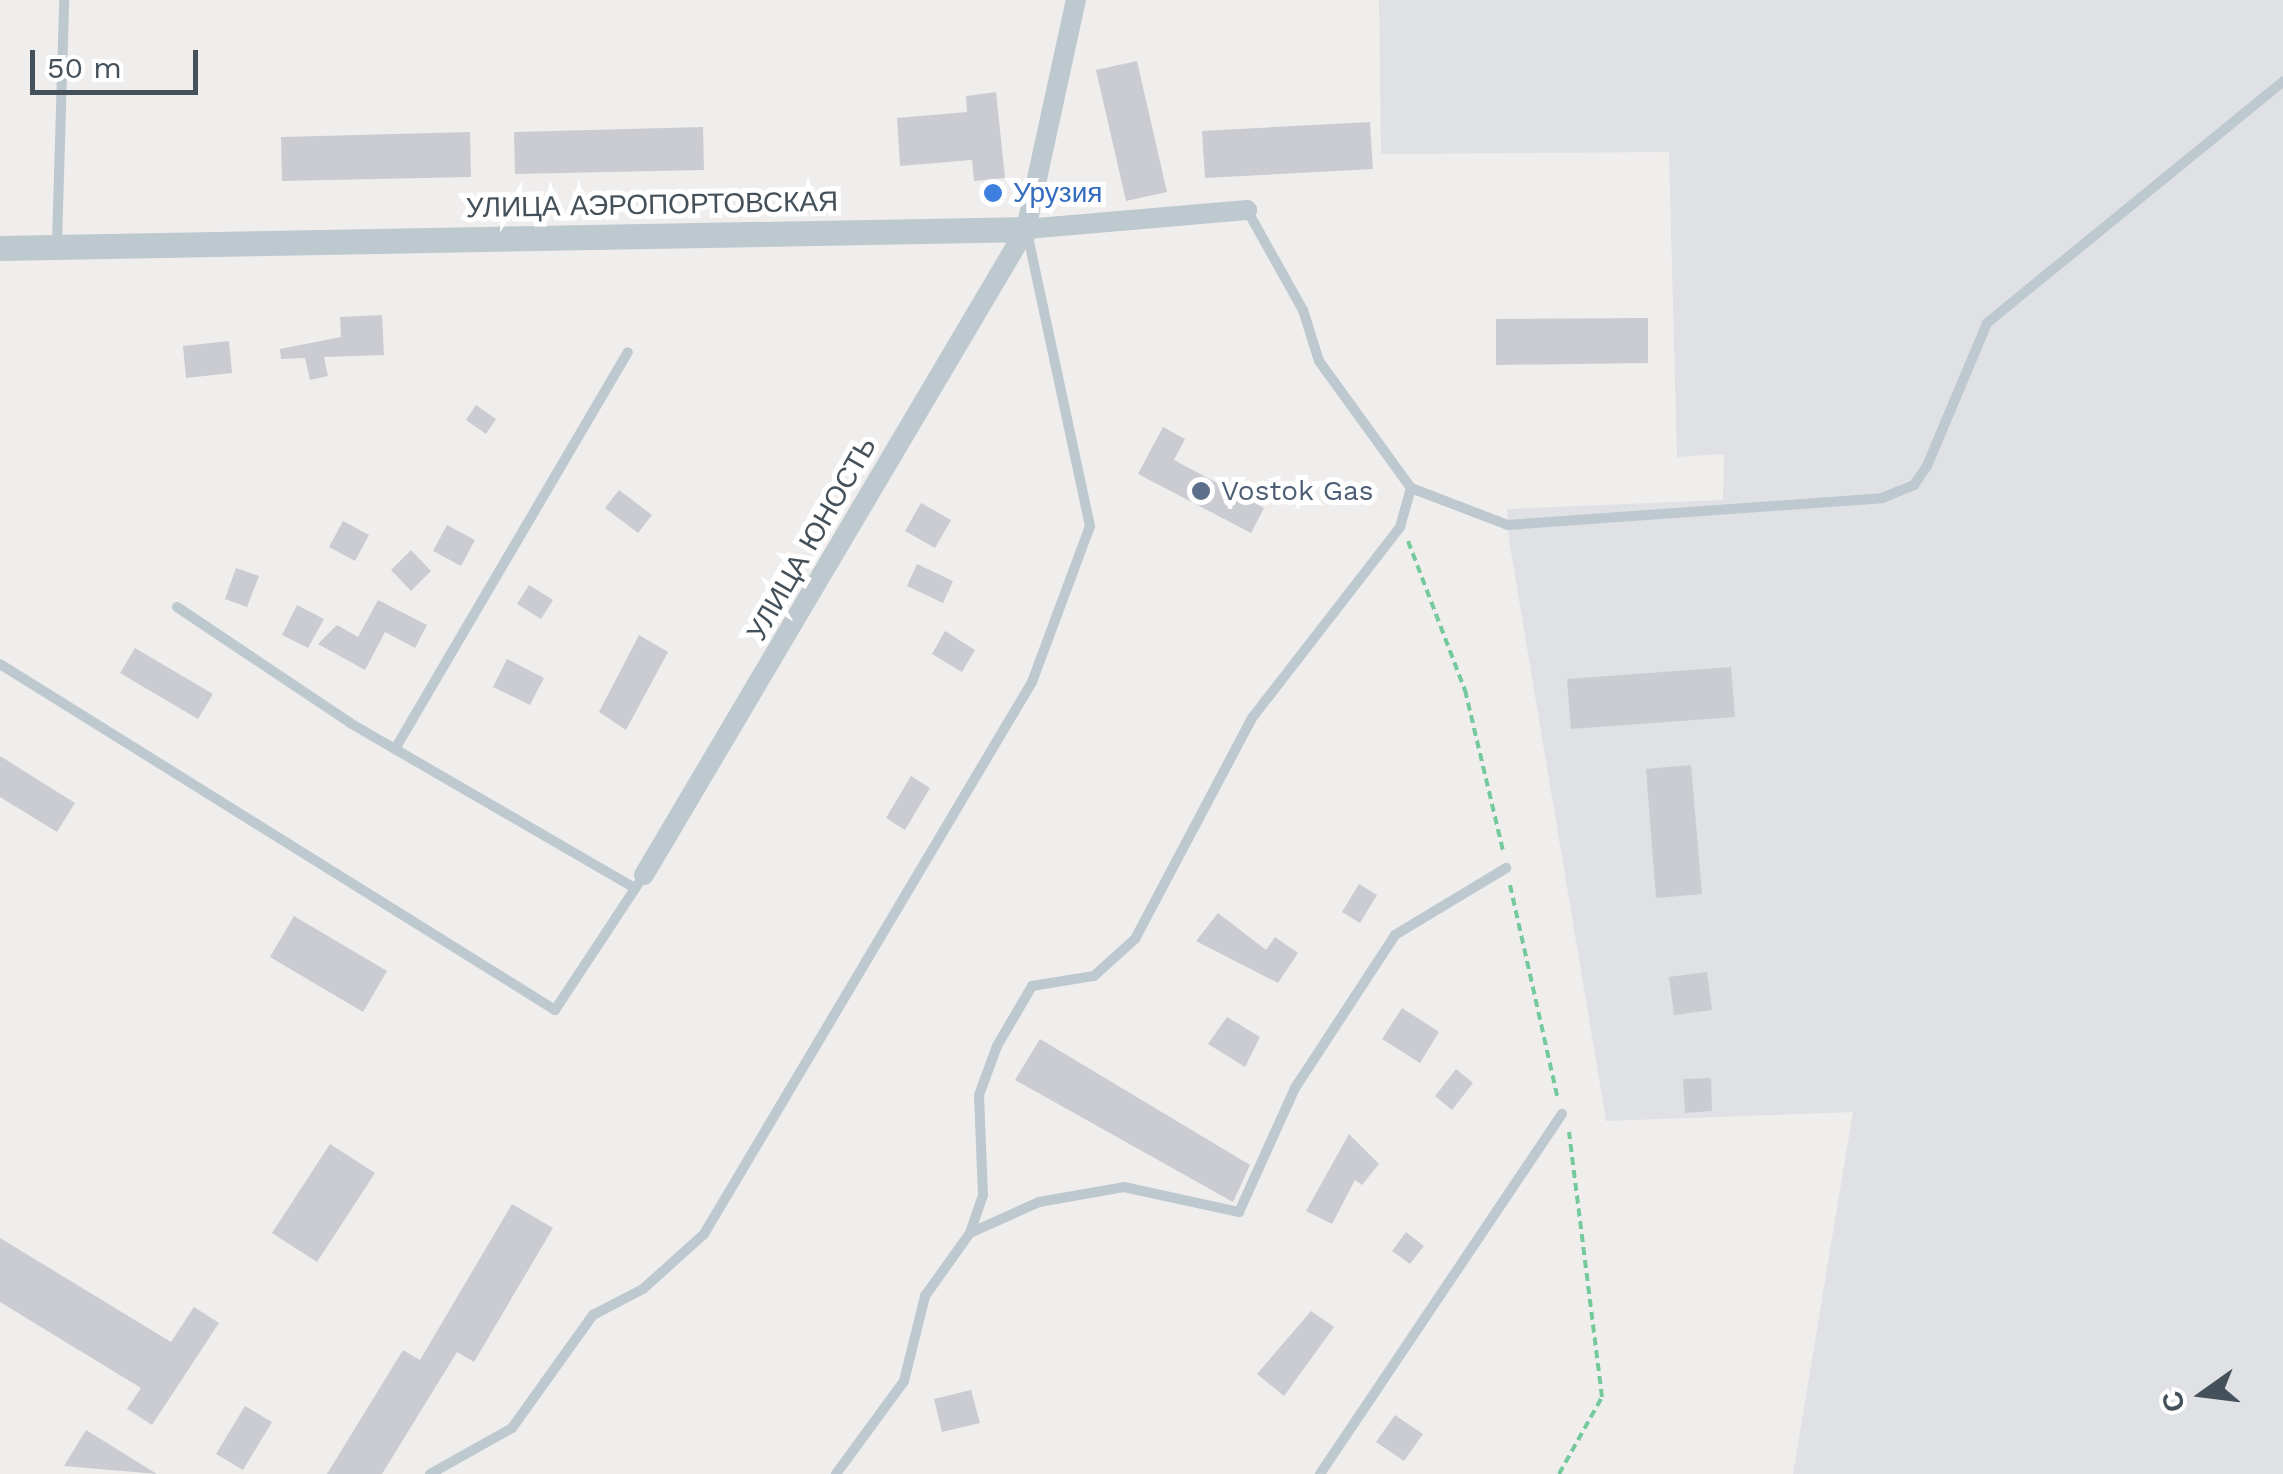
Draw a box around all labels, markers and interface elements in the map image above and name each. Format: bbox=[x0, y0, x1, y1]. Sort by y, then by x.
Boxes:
scale bar bbox=[35, 30, 202, 92]
text: 50 m bbox=[47, 50, 122, 85]
place label: Урузия bbox=[1013, 176, 1102, 210]
marker: Урузия bbox=[982, 182, 1004, 204]
street label: УЛИЦА АЭРОПОРТОВСКАЯ bbox=[466, 185, 838, 225]
street label: УЛИЦА ЮНОСТЬ bbox=[740, 431, 884, 647]
place label: Vostok Gas bbox=[1221, 474, 1374, 508]
marker: Vostok Gas bbox=[1190, 480, 1212, 502]
north arrow bbox=[2153, 1344, 2253, 1444]
text: С bbox=[2155, 1388, 2192, 1415]

